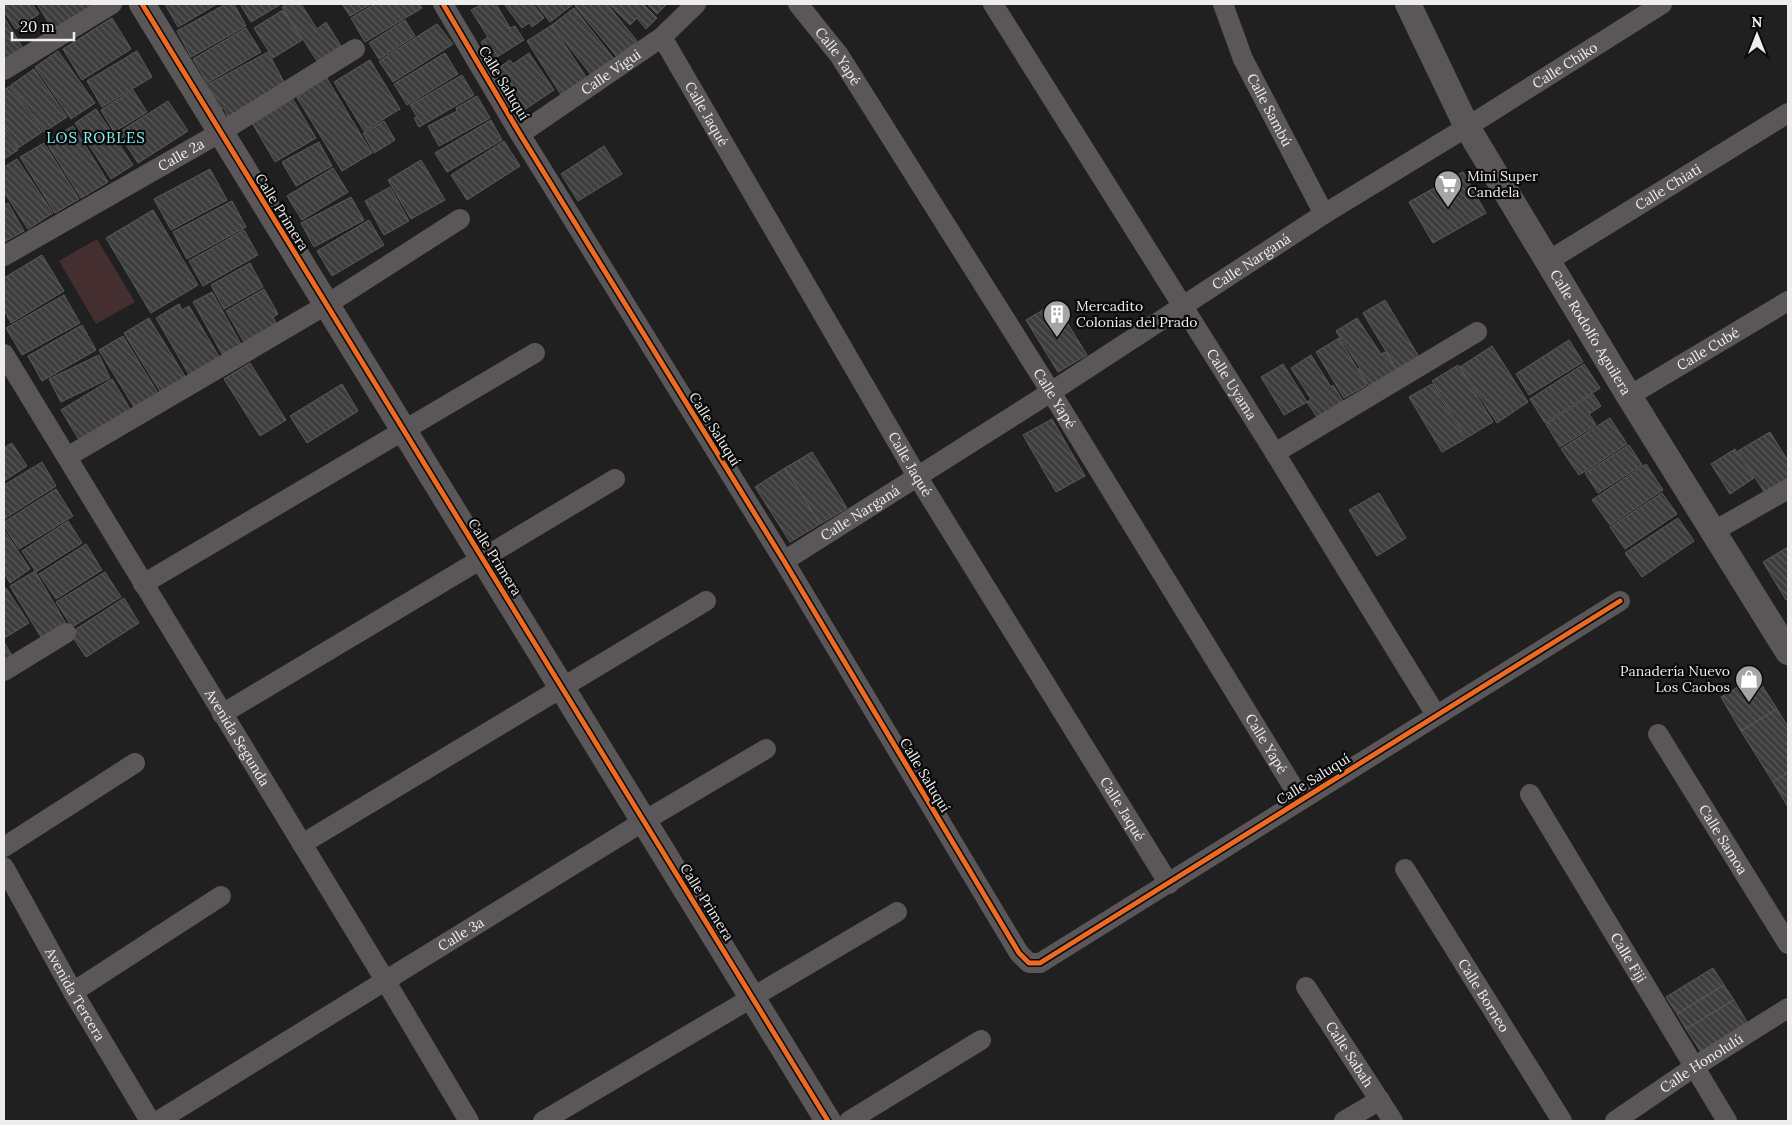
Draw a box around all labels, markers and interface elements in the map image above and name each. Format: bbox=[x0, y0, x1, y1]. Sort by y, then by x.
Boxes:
scale bar bbox=[12, 10, 75, 42]
north arrow bbox=[1732, 10, 1782, 60]
text: N bbox=[1752, 13, 1763, 31]
text: 20 m bbox=[20, 17, 55, 36]
street label: Calle Yapé bbox=[811, 24, 865, 89]
street label: Calle Chiko bbox=[1529, 38, 1601, 93]
street label: Calle Saluquí bbox=[475, 43, 533, 124]
street label: Calle Vigui bbox=[577, 45, 644, 99]
street label: Calle Sambú bbox=[1243, 70, 1296, 150]
street label: Calle Jaqué bbox=[681, 78, 733, 150]
district label: LOS ROBLES bbox=[46, 128, 146, 147]
street label: Calle 2a bbox=[155, 134, 208, 175]
street label: Calle Chiati bbox=[1632, 160, 1705, 214]
place label: Mini Super Candela bbox=[1467, 167, 1538, 201]
supermarket icon: Mini Super Candela bbox=[1433, 169, 1463, 208]
street label: Calle Primera bbox=[251, 170, 313, 254]
street label: Calle Narganá bbox=[1208, 229, 1294, 294]
street label: Calle Rodolfo Aguilera bbox=[1546, 266, 1635, 398]
place label: Mercadito Colonias del Prado bbox=[1076, 297, 1197, 331]
building icon: Mercadito Colonias del Prado bbox=[1042, 299, 1072, 338]
street label: Calle Cubé bbox=[1673, 323, 1743, 374]
street label: Calle Uyama bbox=[1203, 345, 1261, 423]
street label: Calle Yapé bbox=[1029, 365, 1080, 432]
street label: Calle Saluquí bbox=[685, 389, 745, 469]
street label: Calle Jaqué bbox=[884, 428, 937, 500]
street label: Calle Narganá bbox=[817, 481, 903, 545]
street label: Calle Primera bbox=[464, 515, 526, 599]
place label: Panadería Nuevo Los Caobos bbox=[1620, 662, 1730, 696]
shop icon: Panadería Nuevo Los Caobos bbox=[1734, 664, 1764, 703]
street label: Avenida Segunda bbox=[200, 685, 274, 789]
street label: Calle Yapé bbox=[1241, 710, 1292, 777]
street label: Calle Saluquí bbox=[896, 735, 954, 816]
street label: Calle Saluquí bbox=[1273, 749, 1353, 809]
street label: Calle Jaqué bbox=[1096, 774, 1149, 845]
street label: Calle Samoa bbox=[1695, 801, 1752, 878]
street label: Calle Primera bbox=[676, 860, 738, 944]
street label: Calle 3a bbox=[435, 913, 487, 955]
street label: Calle Fiji bbox=[1607, 929, 1651, 986]
street label: Avenida Tercera bbox=[41, 944, 109, 1044]
street label: Calle Borneo bbox=[1454, 955, 1513, 1036]
street label: Calle Sabah bbox=[1322, 1018, 1378, 1090]
street label: Calle Honolulú bbox=[1656, 1029, 1746, 1097]

